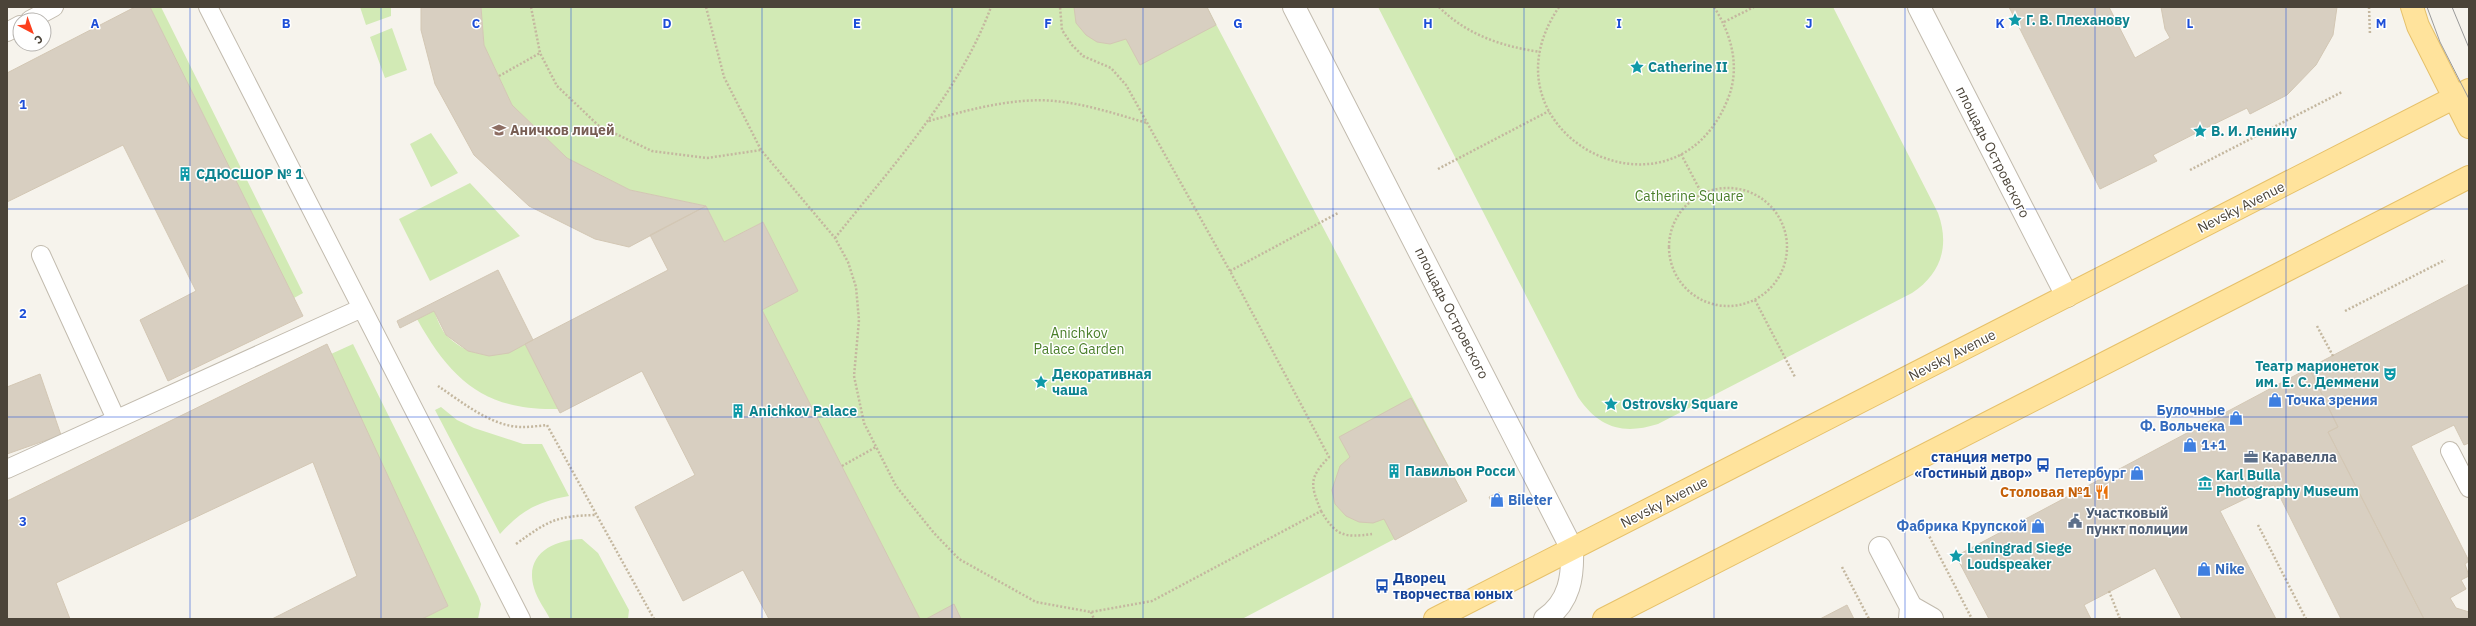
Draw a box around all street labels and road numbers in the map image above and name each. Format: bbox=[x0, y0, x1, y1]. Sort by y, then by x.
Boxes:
street label: площадь Островского bbox=[1952, 83, 2034, 221]
street label: Nevsky Avenue bbox=[2194, 177, 2288, 237]
street label: площадь Островского bbox=[1411, 244, 1493, 382]
street label: Nevsky Avenue bbox=[1905, 325, 1999, 385]
street label: Nevsky Avenue bbox=[1617, 472, 1711, 532]

